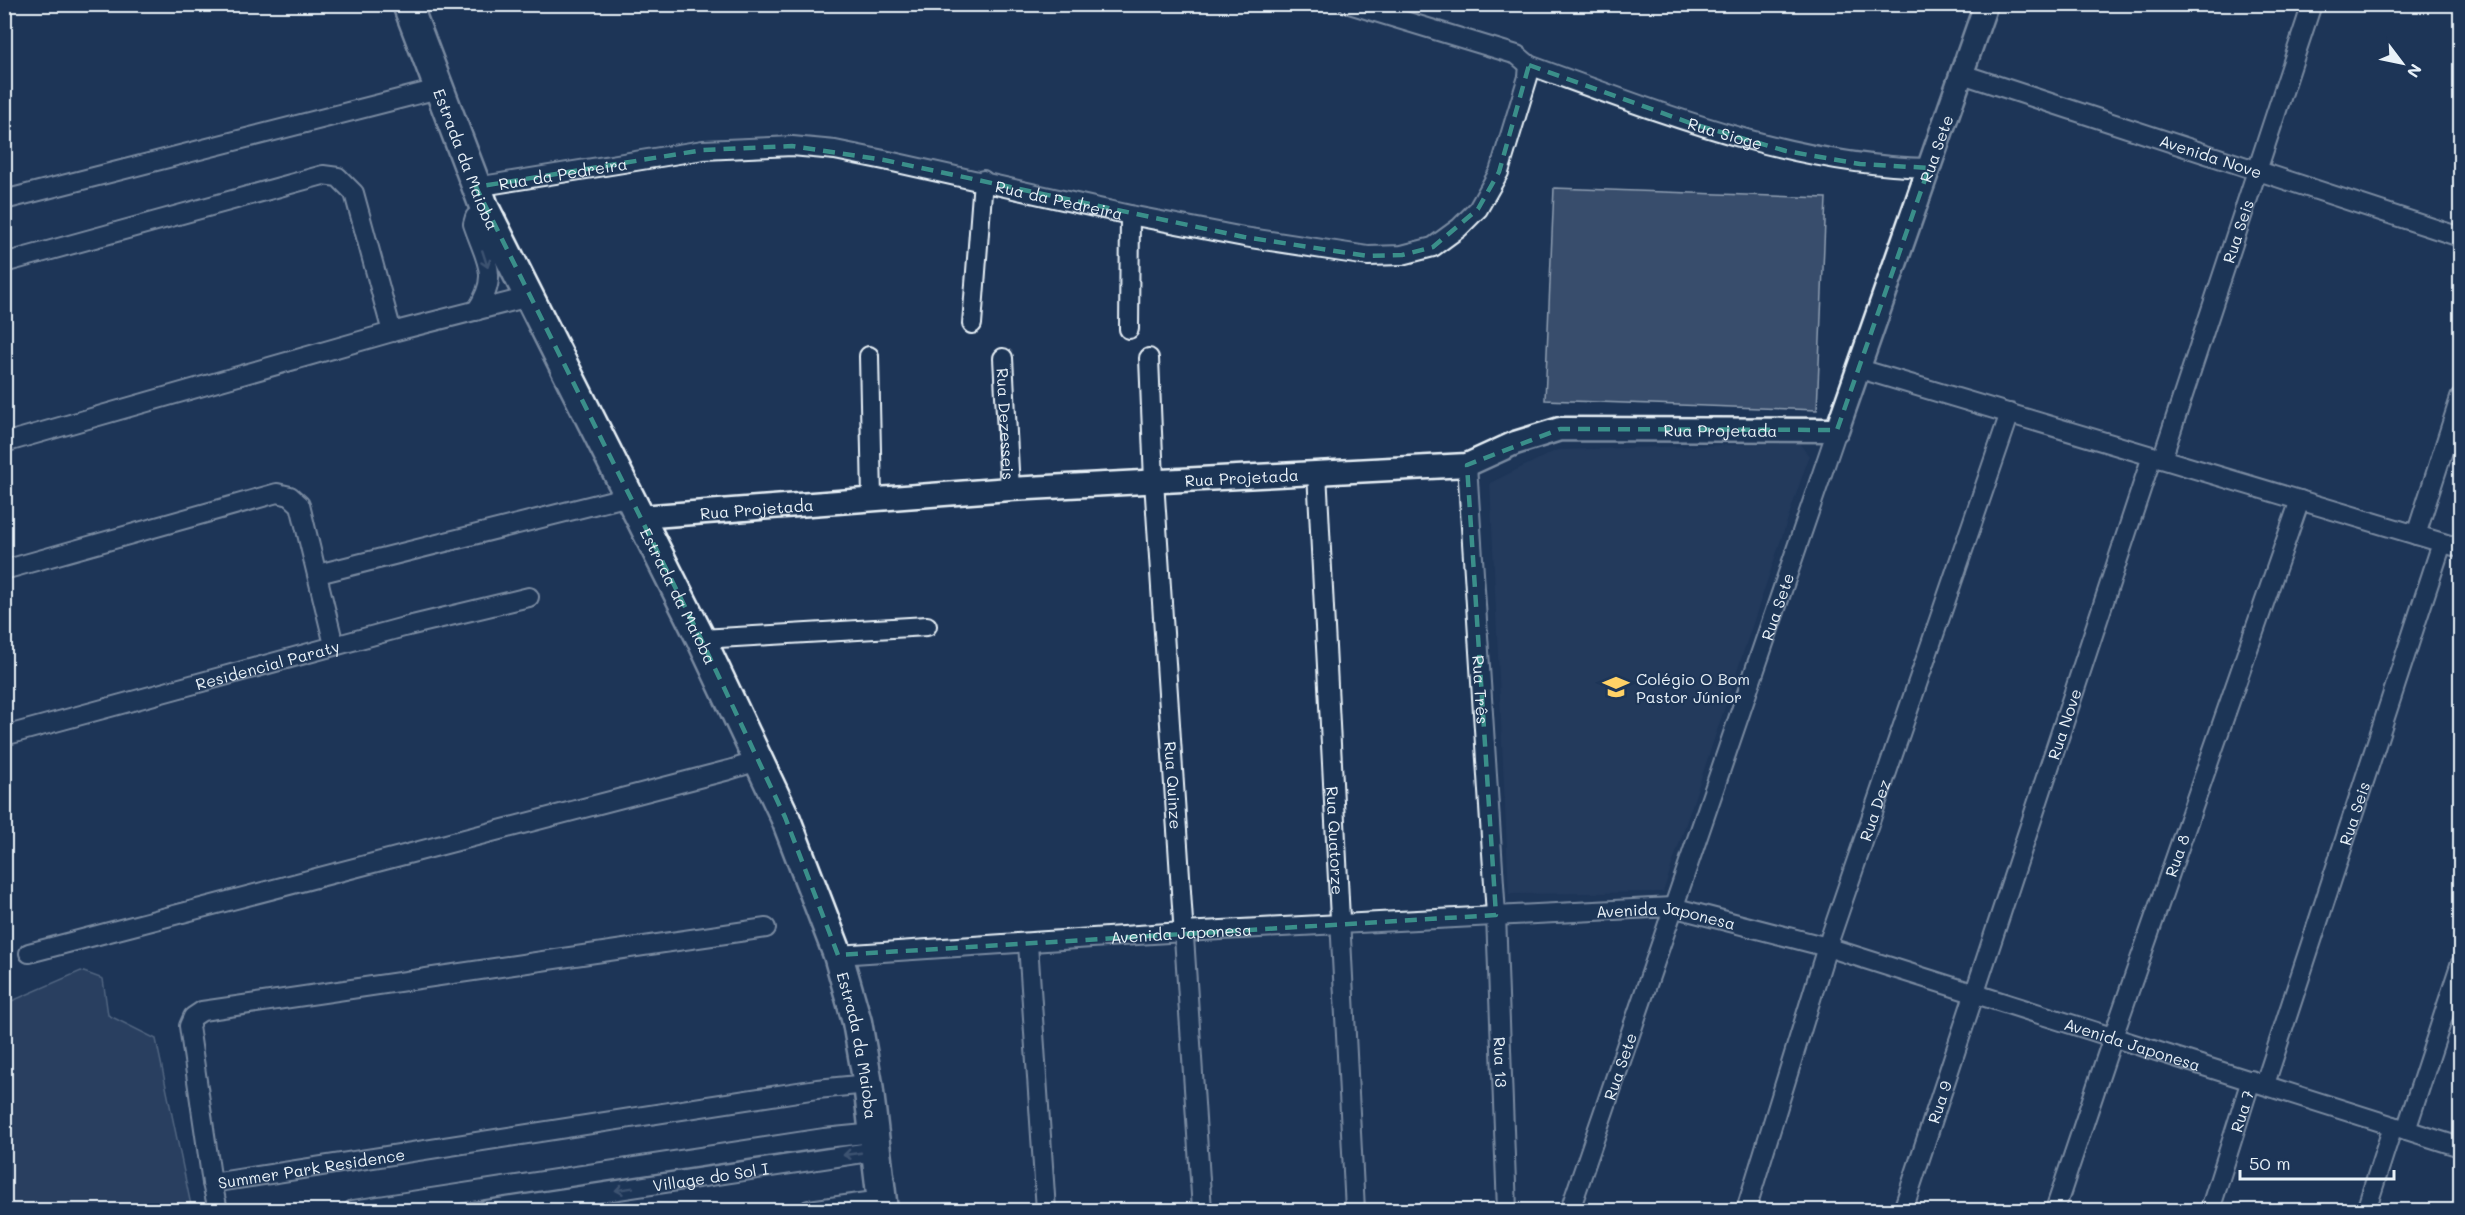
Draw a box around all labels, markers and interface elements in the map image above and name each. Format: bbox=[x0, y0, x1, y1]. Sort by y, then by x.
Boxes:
north arrow bbox=[2372, 33, 2432, 93]
text: N bbox=[2403, 60, 2427, 82]
street label: Estrada da Maioba bbox=[430, 85, 504, 233]
street label: Rua Sioge bbox=[1685, 112, 1765, 153]
street label: Rua Sete bbox=[1914, 112, 1957, 185]
street label: Avenida Nove bbox=[2157, 129, 2265, 182]
street label: Rua da Pedreira bbox=[497, 152, 629, 194]
street label: Rua da Pedreira bbox=[994, 175, 1125, 224]
street label: Rua Seis bbox=[2217, 197, 2257, 266]
one-way arrow bbox=[480, 249, 491, 268]
street label: Rua Dezesseis bbox=[993, 367, 1020, 480]
street label: Rua Projetada bbox=[1663, 419, 1777, 440]
street label: Rua Projetada bbox=[1184, 463, 1299, 490]
street label: Rua Projetada bbox=[699, 493, 814, 523]
street label: Estrada da Maioba bbox=[636, 524, 722, 667]
street label: Rua Sete bbox=[1755, 570, 1798, 643]
street label: Residencial Paraty bbox=[193, 635, 342, 694]
street label: Rua Três bbox=[1469, 654, 1494, 725]
place label: Colégio O Bom Pastor Júnior bbox=[1636, 668, 1750, 707]
school or university icon: Colégio O Bom Pastor Júnior bbox=[1601, 672, 1631, 702]
street label: Rua Nove bbox=[2042, 685, 2085, 762]
street label: Rua Quinze bbox=[1161, 741, 1187, 830]
street label: Rua Dez bbox=[1854, 776, 1894, 844]
street label: Rua Seis bbox=[2333, 779, 2374, 848]
street label: Rua Quatorze bbox=[1323, 786, 1349, 895]
street label: Rua 8 bbox=[2159, 831, 2194, 879]
street label: Avenida Japonesa bbox=[1595, 897, 1738, 934]
street label: Avenida Japonesa bbox=[1110, 918, 1252, 947]
street label: Estrada da Maioba bbox=[833, 969, 883, 1120]
street label: Avenida Japonesa bbox=[2062, 1012, 2203, 1075]
street label: Rua Sete bbox=[1598, 1030, 1640, 1103]
street label: Rua 13 bbox=[1490, 1036, 1513, 1088]
street label: Rua 9 bbox=[1922, 1078, 1956, 1126]
street label: Rua 7 bbox=[2225, 1087, 2258, 1134]
street label: Summer Park Residence bbox=[216, 1143, 406, 1192]
scale bar bbox=[2240, 1143, 2394, 1181]
one-way arrow bbox=[842, 1149, 862, 1160]
text: 50 m bbox=[2249, 1151, 2291, 1175]
street label: Village do Sol I bbox=[651, 1157, 770, 1195]
one-way arrow bbox=[614, 1184, 634, 1195]

